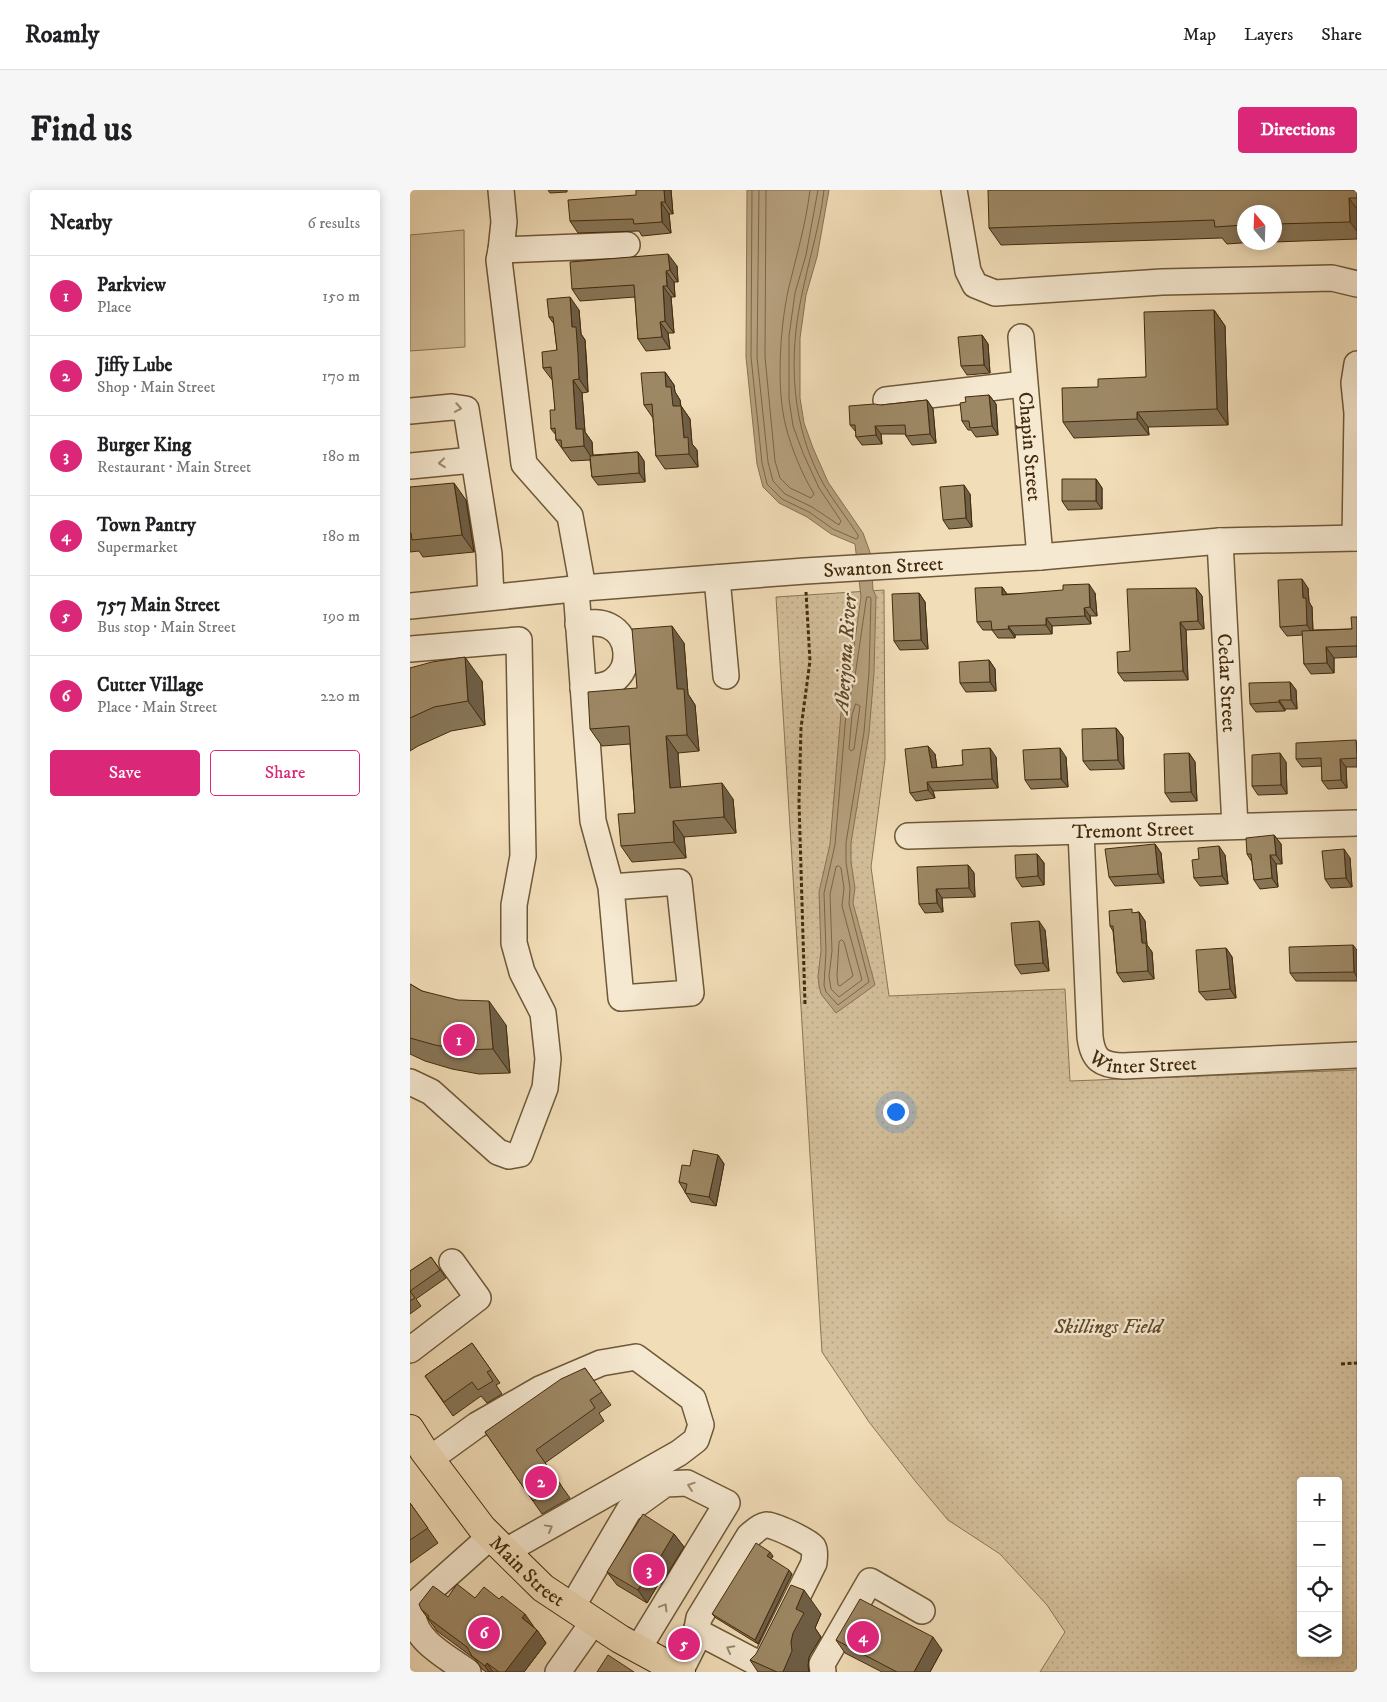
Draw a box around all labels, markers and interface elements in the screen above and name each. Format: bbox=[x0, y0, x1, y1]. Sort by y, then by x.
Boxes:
text: Roamly bbox=[25, 20, 99, 50]
text: Map bbox=[1183, 24, 1216, 46]
text: Layers bbox=[1244, 24, 1293, 46]
text: Share bbox=[1321, 24, 1362, 46]
button: Directions bbox=[1238, 107, 1357, 153]
text: Find us bbox=[30, 108, 132, 152]
north arrow bbox=[1237, 205, 1282, 250]
text: Nearby bbox=[50, 210, 112, 236]
text: 6 results bbox=[307, 213, 360, 233]
text: Parkview bbox=[97, 274, 166, 297]
text: 1 bbox=[63, 286, 69, 306]
text: 150 m bbox=[322, 286, 360, 306]
text: Place bbox=[97, 297, 131, 317]
text: Jiffy Lube bbox=[97, 354, 172, 377]
text: 2 bbox=[62, 366, 70, 386]
text: 170 m bbox=[322, 366, 360, 386]
text: Shop · Main Street bbox=[97, 377, 215, 397]
street label: Chapin Street bbox=[1012, 391, 1046, 502]
one-way arrow bbox=[454, 403, 463, 413]
text: Burger King bbox=[97, 434, 191, 457]
text: 3 bbox=[63, 446, 69, 466]
text: 180 m bbox=[322, 446, 360, 466]
text: Restaurant · Main Street bbox=[97, 457, 251, 477]
one-way arrow bbox=[437, 457, 445, 468]
text: Town Pantry bbox=[97, 514, 196, 537]
text: 4 bbox=[61, 526, 71, 546]
text: 180 m bbox=[322, 526, 360, 546]
text: Supermarket bbox=[97, 537, 178, 557]
street label: Swanton Street bbox=[823, 552, 944, 584]
water label: Aberjona River bbox=[829, 592, 863, 717]
text: 757 Main Street bbox=[97, 594, 220, 617]
text: 5 bbox=[62, 606, 70, 626]
text: 190 m bbox=[322, 606, 360, 626]
text: Bus stop · Main Street bbox=[97, 617, 236, 637]
street label: Cedar Street bbox=[1211, 633, 1241, 733]
text: Cutter Village bbox=[97, 674, 203, 697]
text: 6 bbox=[62, 686, 70, 706]
text: 220 m bbox=[320, 686, 360, 706]
text: Place · Main Street bbox=[97, 697, 217, 717]
button: Save bbox=[50, 750, 200, 796]
button: Share bbox=[210, 750, 360, 796]
street label: Tremont Street bbox=[1072, 817, 1194, 845]
pin: 1 bbox=[443, 1021, 475, 1059]
street label: Winter Street bbox=[1083, 1045, 1197, 1080]
your location bbox=[883, 1099, 909, 1125]
park label: Skillings Field bbox=[1053, 1315, 1166, 1340]
pin: 2 bbox=[525, 1463, 557, 1501]
map controls bbox=[1297, 1477, 1342, 1657]
button: + bbox=[1297, 1477, 1342, 1522]
one-way arrow bbox=[687, 1481, 695, 1491]
button: − bbox=[1297, 1522, 1342, 1567]
one-way arrow bbox=[543, 1524, 552, 1534]
street label: Main Street bbox=[483, 1531, 569, 1613]
pin: 3 bbox=[633, 1551, 665, 1589]
button: locate bbox=[1297, 1567, 1342, 1612]
one-way arrow bbox=[657, 1604, 667, 1613]
button: layers bbox=[1297, 1612, 1342, 1657]
pin: 6 bbox=[468, 1614, 500, 1652]
pin: 4 bbox=[847, 1618, 879, 1656]
pin: 5 bbox=[668, 1625, 700, 1663]
one-way arrow bbox=[726, 1645, 735, 1655]

